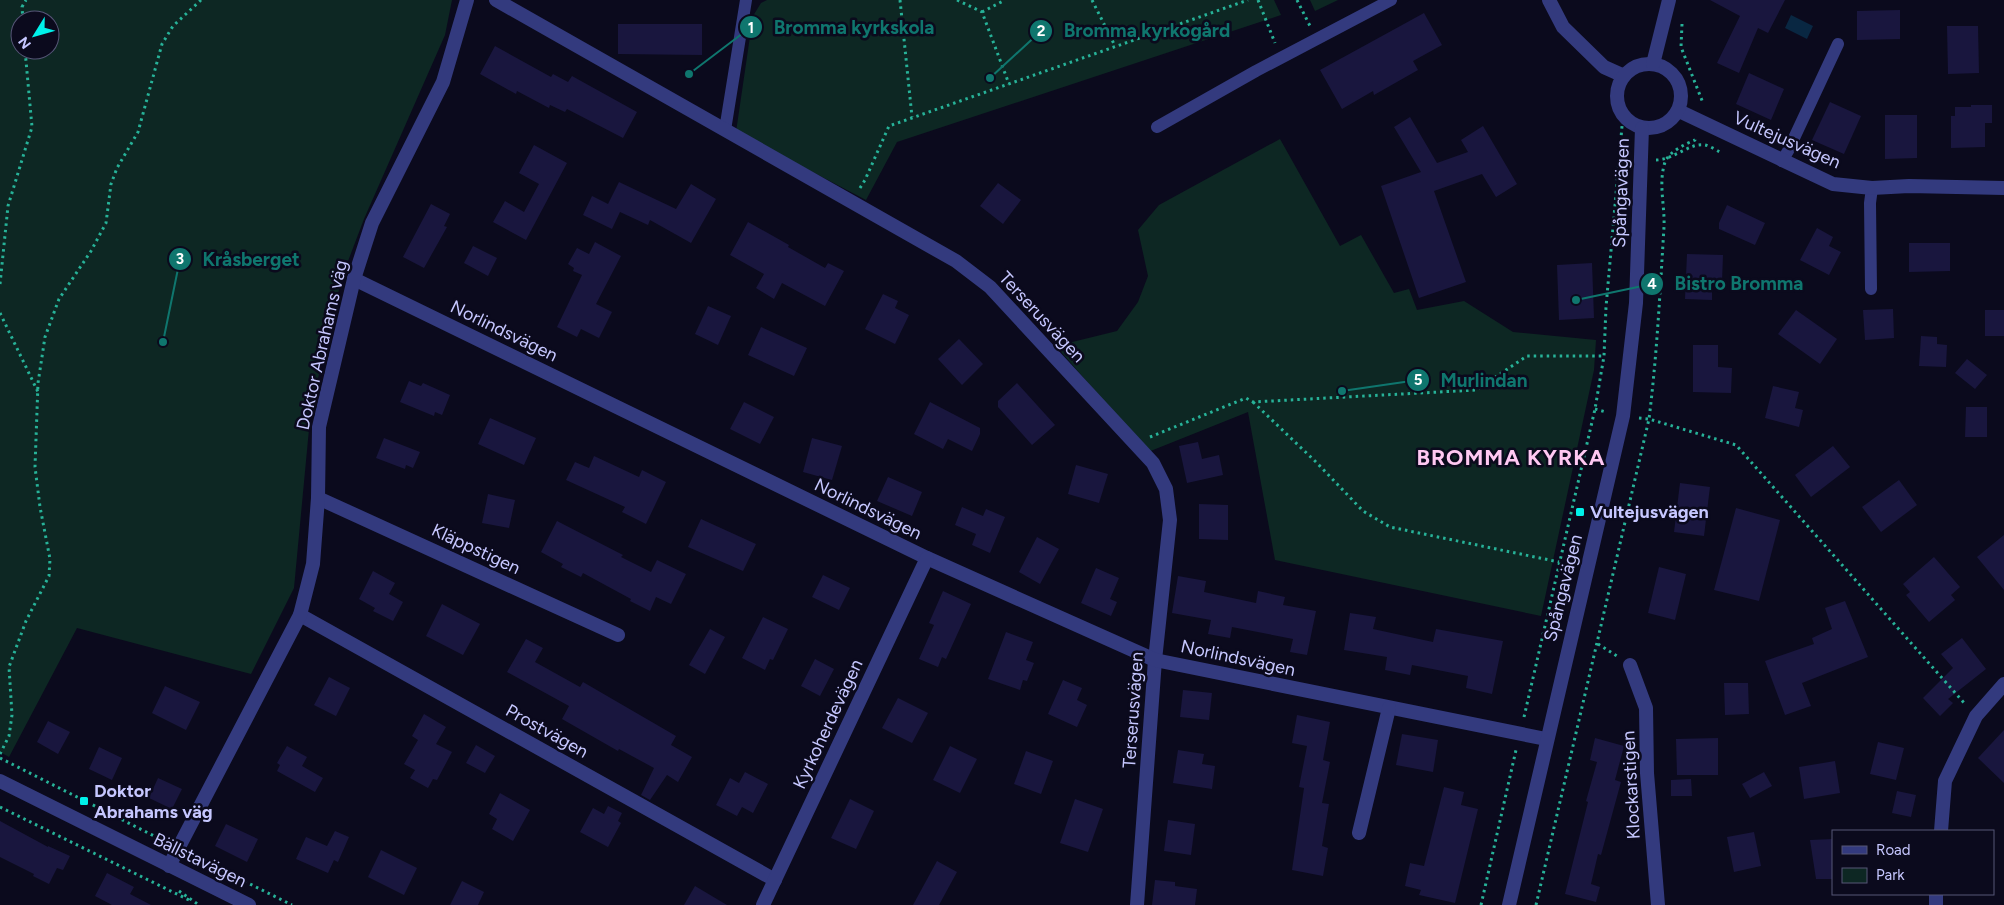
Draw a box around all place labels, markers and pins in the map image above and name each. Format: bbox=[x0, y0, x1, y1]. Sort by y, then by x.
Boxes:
callout: Bromma kyrkskola bbox=[738, 10, 944, 44]
callout: Bromma kyrkogård bbox=[1028, 14, 1240, 48]
callout: Kråsberget bbox=[168, 242, 310, 276]
callout: Bistro Bromma bbox=[1639, 267, 1813, 301]
callout: Murlindan bbox=[1406, 363, 1538, 397]
place label: Vultejusvägen bbox=[1590, 501, 1709, 523]
marker: Vultejusvägen bbox=[1574, 506, 1586, 518]
place label: Doktor Abrahams väg bbox=[94, 780, 213, 823]
marker: Doktor Abrahams väg bbox=[78, 795, 90, 807]

